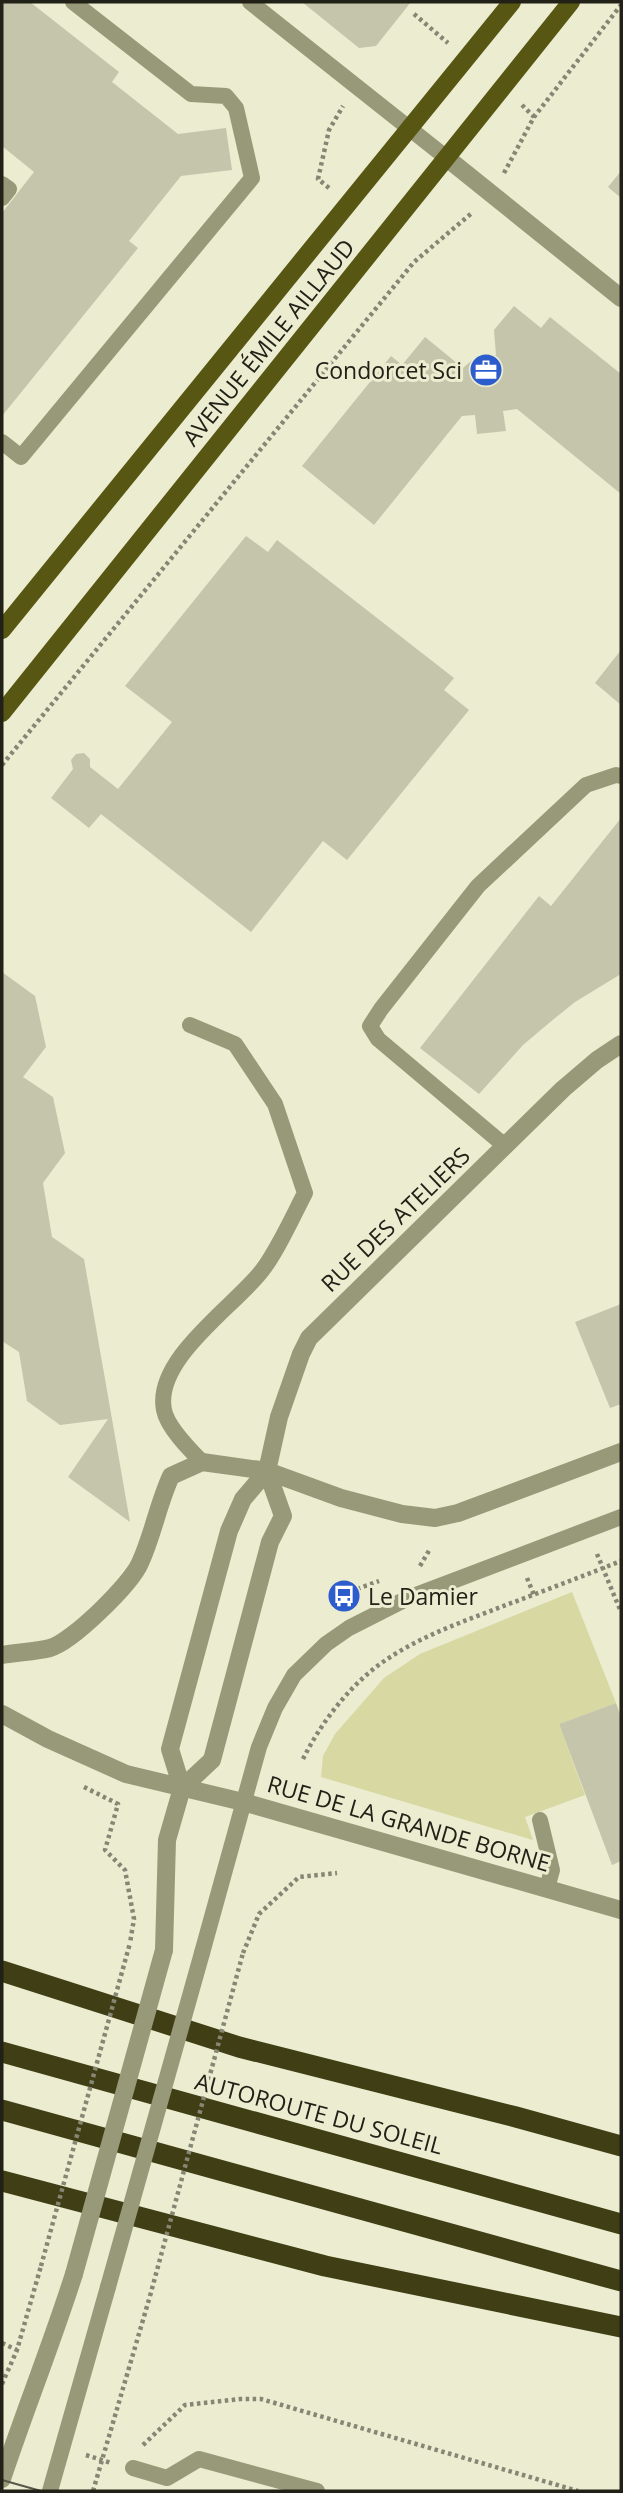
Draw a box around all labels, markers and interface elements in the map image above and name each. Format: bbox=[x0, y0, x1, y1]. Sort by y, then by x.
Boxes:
street label: AVENUE ÉMILE AILLAUD bbox=[175, 232, 361, 452]
office icon: Condorcet Sci bbox=[467, 351, 505, 389]
place label: Condorcet Sci bbox=[315, 354, 462, 386]
street label: RUE DES ATELIERS bbox=[313, 1139, 477, 1299]
bus stop icon: Le Damier bbox=[325, 1577, 363, 1615]
place label: Le Damier bbox=[368, 1580, 478, 1612]
street label: RUE DE LA GRANDE BORNE bbox=[264, 1767, 554, 1879]
street label: AUTOROUTE DU SOLEIL bbox=[192, 2065, 446, 2161]

